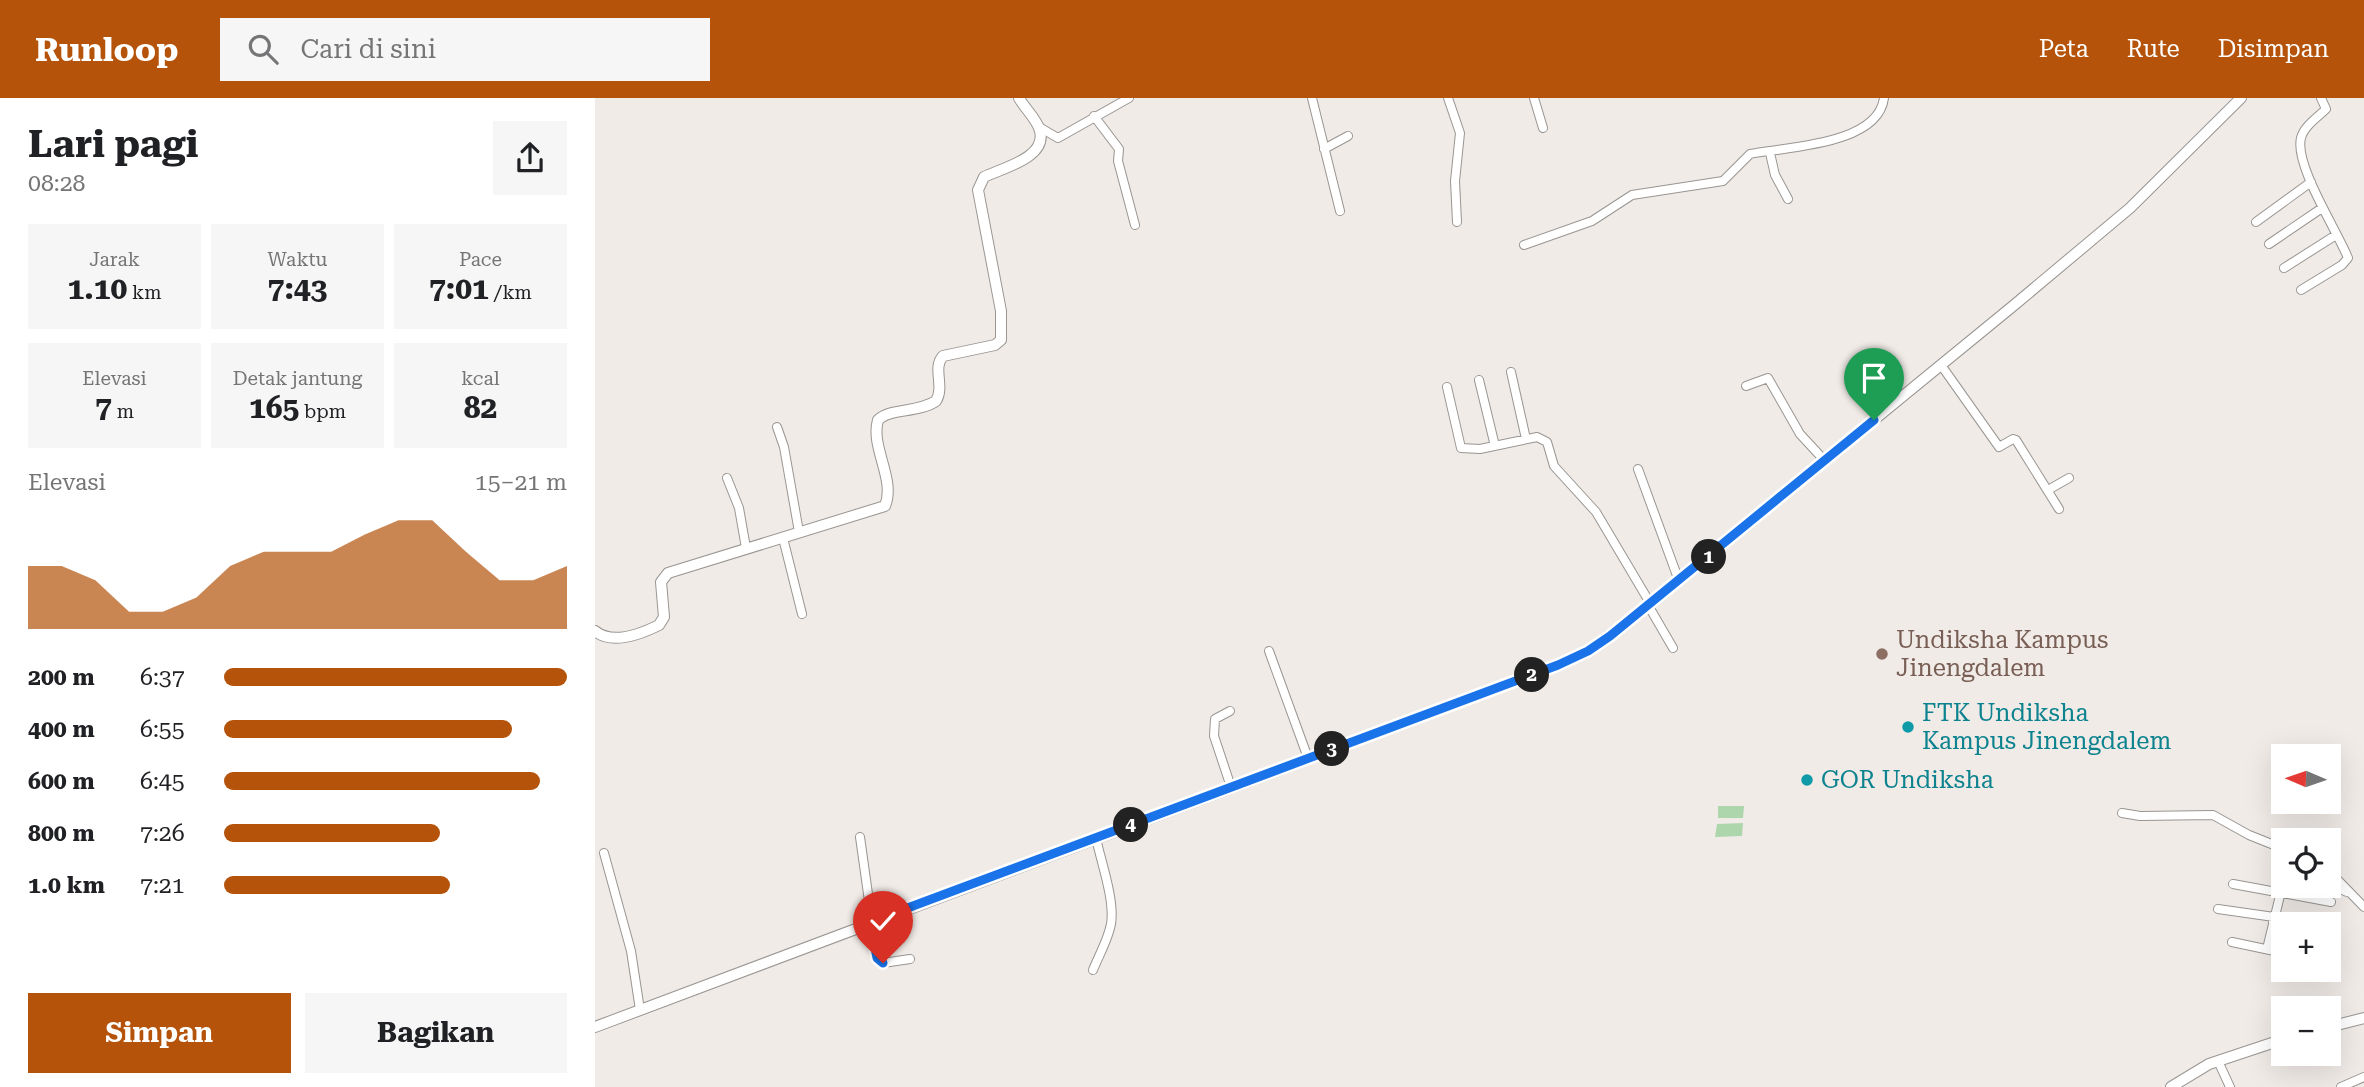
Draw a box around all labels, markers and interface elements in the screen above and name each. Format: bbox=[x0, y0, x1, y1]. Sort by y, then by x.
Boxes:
search box bbox=[220, 18, 710, 81]
text: Runloop bbox=[35, 30, 178, 69]
icon: search bbox=[244, 30, 282, 68]
text: Cari di sini bbox=[300, 34, 436, 64]
text: Peta bbox=[2039, 35, 2089, 63]
text: Rute bbox=[2127, 35, 2180, 63]
text: Disimpan bbox=[2218, 35, 2329, 63]
button: share bbox=[493, 121, 567, 195]
text: Lari pagi bbox=[28, 122, 198, 166]
text: 08:28 bbox=[28, 170, 85, 197]
text: Jarak bbox=[89, 248, 140, 271]
text: Waktu bbox=[268, 248, 327, 271]
text: Pace bbox=[459, 248, 502, 271]
text: 1.10 bbox=[67, 271, 127, 306]
text: 7:43 bbox=[268, 271, 327, 306]
text: 7:01 bbox=[429, 271, 489, 306]
text: km bbox=[127, 281, 162, 304]
text: /km bbox=[489, 281, 532, 304]
pin bbox=[1844, 348, 1904, 420]
icon: arrive bbox=[1855, 359, 1893, 397]
text: Elevasi bbox=[82, 367, 147, 390]
text: Detak jantung bbox=[233, 367, 362, 390]
text: kcal bbox=[461, 367, 500, 390]
text: 7 bbox=[95, 390, 112, 425]
text: 165 bbox=[249, 390, 299, 425]
text: 82 bbox=[464, 390, 497, 425]
text: m bbox=[112, 400, 134, 423]
text: bpm bbox=[299, 400, 346, 423]
text: Elevasi bbox=[28, 469, 106, 496]
text: 15–21 m bbox=[475, 469, 567, 496]
pin: 1 bbox=[1691, 540, 1727, 574]
text: 1 bbox=[1703, 545, 1714, 568]
place label: Undiksha Kampus Jinengdalem bbox=[1896, 626, 2108, 682]
marker: Undiksha Kampus Jinengdalem bbox=[1874, 646, 1890, 662]
pin: 2 bbox=[1515, 658, 1549, 692]
text: 2 bbox=[1526, 663, 1537, 686]
text: 200 m bbox=[28, 664, 95, 691]
text: 6:37 bbox=[140, 664, 185, 691]
place label: FTK Undiksha Kampus Jinengdalem bbox=[1922, 699, 2172, 755]
text: 400 m bbox=[28, 716, 95, 743]
text: 6:55 bbox=[140, 716, 185, 743]
marker: FTK Undiksha Kampus Jinengdalem bbox=[1900, 719, 1916, 735]
pin: 3 bbox=[1315, 732, 1349, 766]
text: 3 bbox=[1326, 737, 1337, 760]
north arrow bbox=[2271, 744, 2341, 814]
map controls bbox=[2271, 744, 2341, 1066]
place label: GOR Undiksha bbox=[1821, 766, 1994, 794]
text: 600 m bbox=[28, 768, 95, 795]
text: 6:45 bbox=[140, 768, 185, 795]
marker: GOR Undiksha bbox=[1799, 772, 1815, 788]
pin: 4 bbox=[1113, 808, 1149, 842]
text: 4 bbox=[1125, 813, 1136, 836]
text: 800 m bbox=[28, 820, 95, 847]
text: 7:26 bbox=[140, 820, 185, 847]
button: locate bbox=[2271, 828, 2341, 898]
text: 1.0 km bbox=[28, 872, 105, 899]
text: 7:21 bbox=[140, 872, 185, 899]
pin bbox=[853, 891, 913, 963]
icon: check bbox=[864, 902, 902, 940]
button: + bbox=[2271, 912, 2341, 982]
button: Simpan bbox=[28, 993, 291, 1073]
button: Bagikan bbox=[305, 993, 567, 1073]
button: − bbox=[2271, 996, 2341, 1066]

